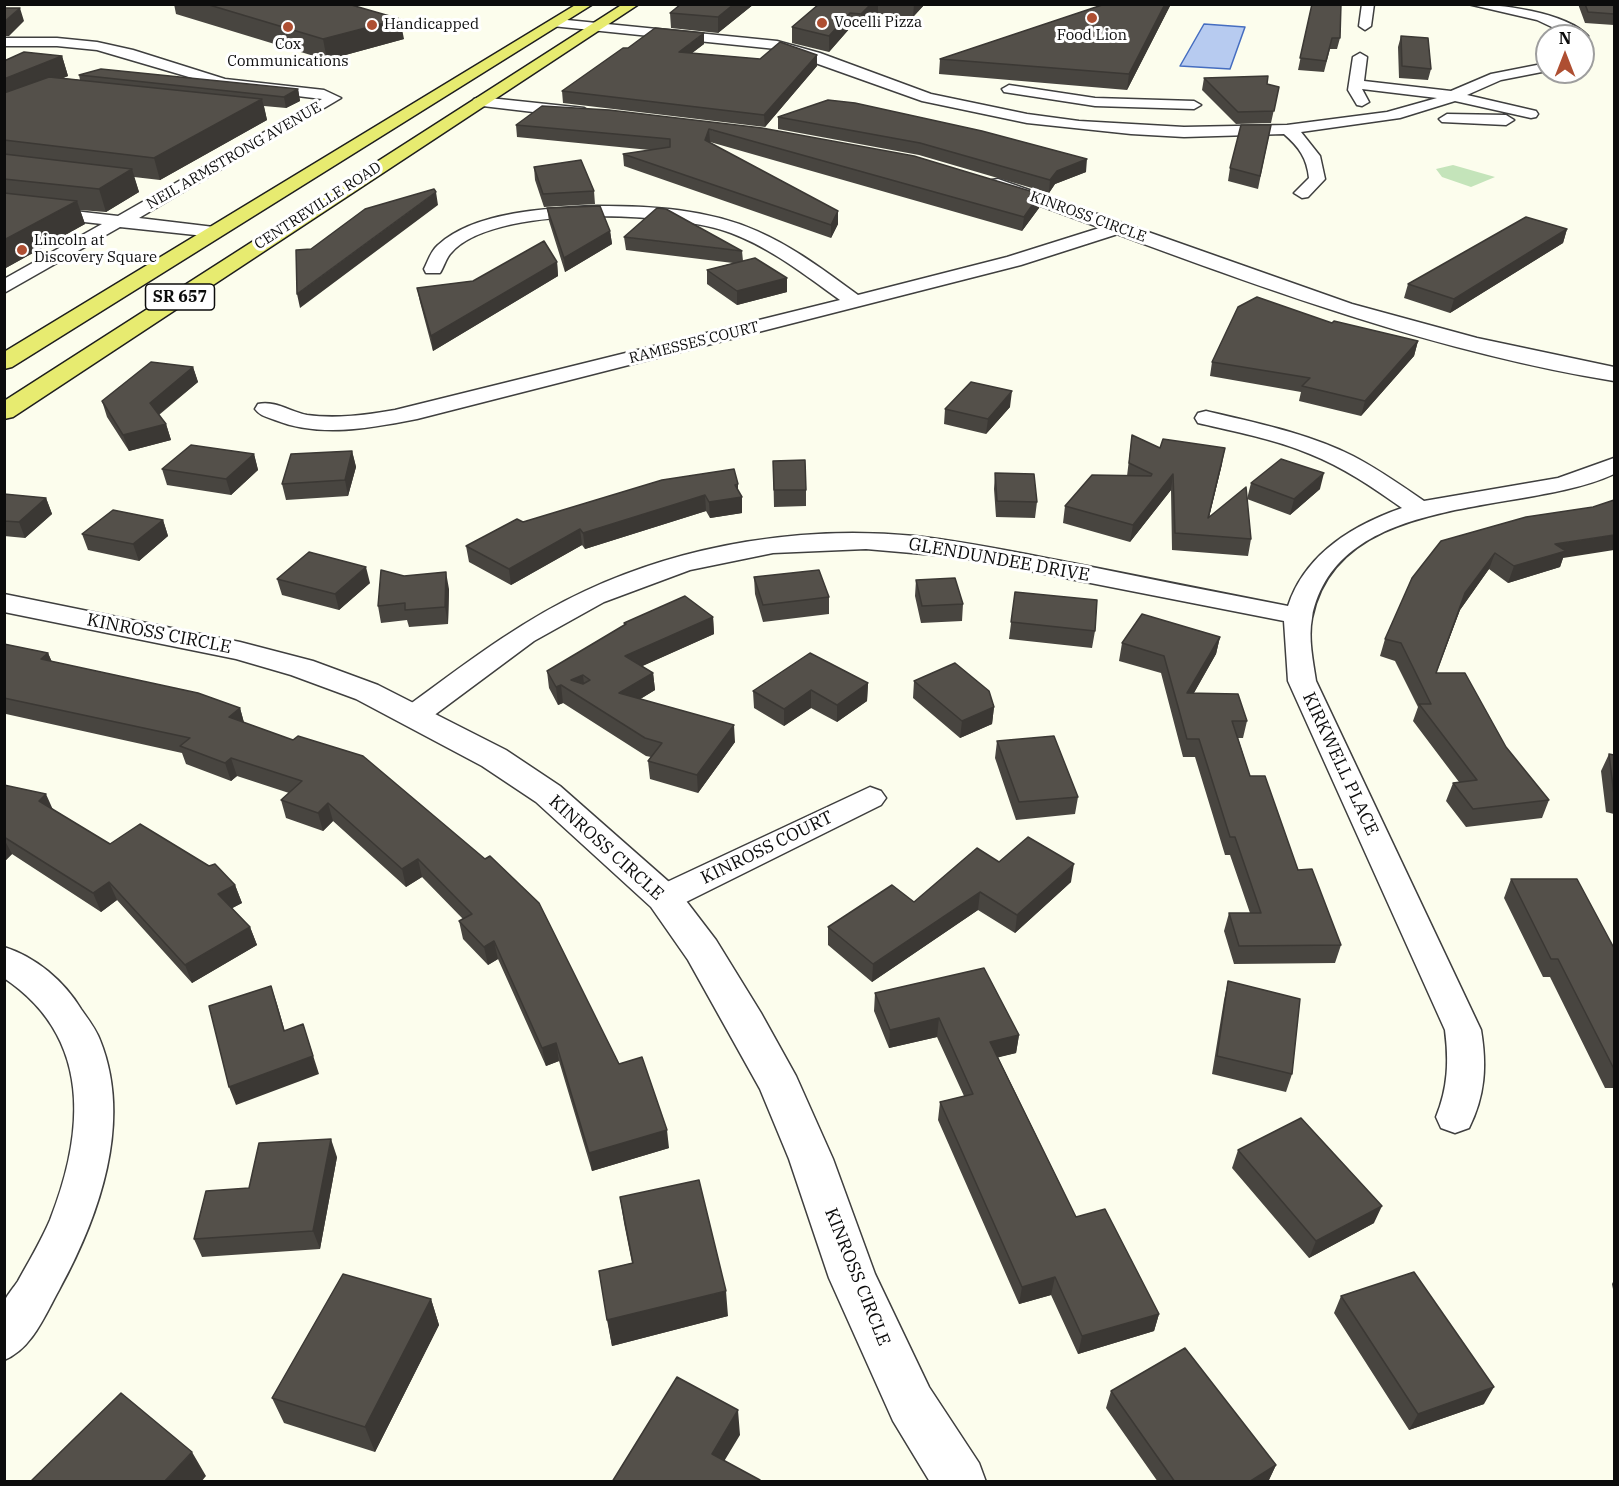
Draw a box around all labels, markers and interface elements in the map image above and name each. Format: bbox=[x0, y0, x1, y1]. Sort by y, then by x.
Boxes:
marker: Food Lion bbox=[1085, 11, 1099, 25]
place label: Vocelli Pizza bbox=[834, 14, 922, 32]
place label: Handicapped bbox=[384, 16, 479, 34]
marker: Vocelli Pizza bbox=[815, 16, 829, 30]
marker: Handicapped bbox=[365, 18, 379, 32]
marker: Cox Communications bbox=[281, 20, 295, 34]
north arrow bbox=[1535, 24, 1595, 84]
place label: Food Lion bbox=[1057, 27, 1127, 45]
text: N bbox=[1559, 28, 1571, 48]
place label: Cox Communications bbox=[227, 36, 349, 71]
street label: NEIL ARMSTRONG AVENUE bbox=[143, 99, 325, 213]
street label: CENTREVILLE ROAD bbox=[251, 158, 385, 254]
street label: KINROSS CIRCLE bbox=[1027, 188, 1149, 246]
place label: Lincoln at Discovery Square bbox=[34, 232, 157, 267]
marker: Lincoln at Discovery Square bbox=[15, 243, 29, 257]
road number: SR 657 bbox=[146, 284, 214, 310]
street label: RAMESSES COURT bbox=[627, 318, 761, 368]
street label: GLENDUNDEE DRIVE bbox=[907, 533, 1091, 587]
street label: KINROSS CIRCLE bbox=[85, 609, 233, 659]
street label: KIRKWELL PLACE bbox=[1297, 689, 1383, 839]
street label: KINROSS CIRCLE bbox=[544, 791, 668, 905]
street label: KINROSS COURT bbox=[698, 807, 836, 889]
street label: KINROSS CIRCLE bbox=[819, 1205, 895, 1349]

